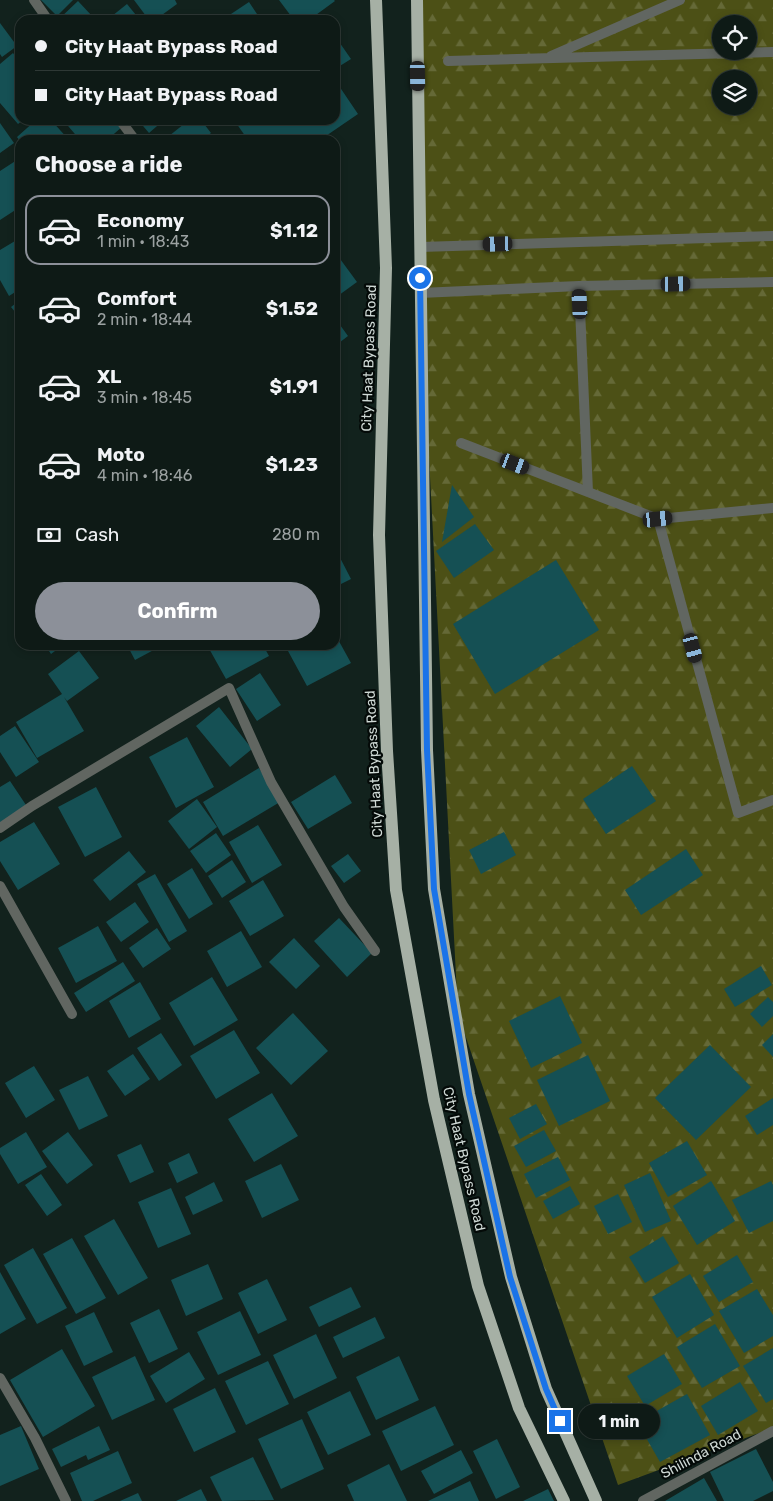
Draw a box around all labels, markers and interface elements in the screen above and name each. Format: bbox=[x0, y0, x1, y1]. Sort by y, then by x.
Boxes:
map controls bbox=[712, 15, 757, 115]
button: locate bbox=[712, 15, 757, 60]
text: City Haat Bypass Road bbox=[65, 35, 278, 58]
car bbox=[410, 61, 425, 91]
button: layers bbox=[712, 70, 757, 115]
text: City Haat Bypass Road bbox=[65, 83, 278, 106]
text: Choose a ride bbox=[35, 151, 182, 178]
icon: car bbox=[37, 208, 82, 253]
text: Economy bbox=[97, 209, 184, 232]
text: $1.12 bbox=[270, 219, 318, 242]
text: 1 min · 18:43 bbox=[97, 232, 189, 251]
car bbox=[482, 236, 513, 252]
route start bbox=[409, 267, 431, 289]
car bbox=[660, 276, 691, 292]
street label: City Haat Bypass Road bbox=[358, 284, 380, 432]
icon: car bbox=[37, 286, 82, 331]
text: Comfort bbox=[97, 287, 177, 310]
car bbox=[571, 289, 588, 319]
text: $1.52 bbox=[266, 297, 318, 320]
text: 2 min · 18:44 bbox=[97, 310, 192, 329]
icon: car bbox=[37, 364, 82, 409]
text: XL bbox=[97, 365, 121, 388]
text: $1.91 bbox=[270, 375, 318, 398]
text: 3 min · 18:45 bbox=[97, 388, 192, 407]
icon: car bbox=[37, 442, 82, 487]
text: Moto bbox=[97, 443, 145, 466]
car bbox=[498, 452, 531, 476]
text: $1.23 bbox=[266, 453, 318, 476]
text: 4 min · 18:46 bbox=[97, 466, 192, 485]
car bbox=[642, 510, 673, 528]
icon: cash bbox=[35, 521, 63, 549]
text: Cash bbox=[75, 523, 119, 546]
text: 280 m bbox=[272, 525, 320, 544]
button: Confirm bbox=[35, 582, 320, 640]
car bbox=[681, 632, 704, 664]
street label: City Haat Bypass Road bbox=[362, 690, 386, 838]
street label: City Haat Bypass Road bbox=[439, 1085, 489, 1233]
callout: 1 min bbox=[578, 1404, 660, 1438]
route end bbox=[549, 1410, 571, 1432]
text: 1 min bbox=[599, 1412, 639, 1431]
street label: Shilinda Road bbox=[658, 1426, 744, 1482]

